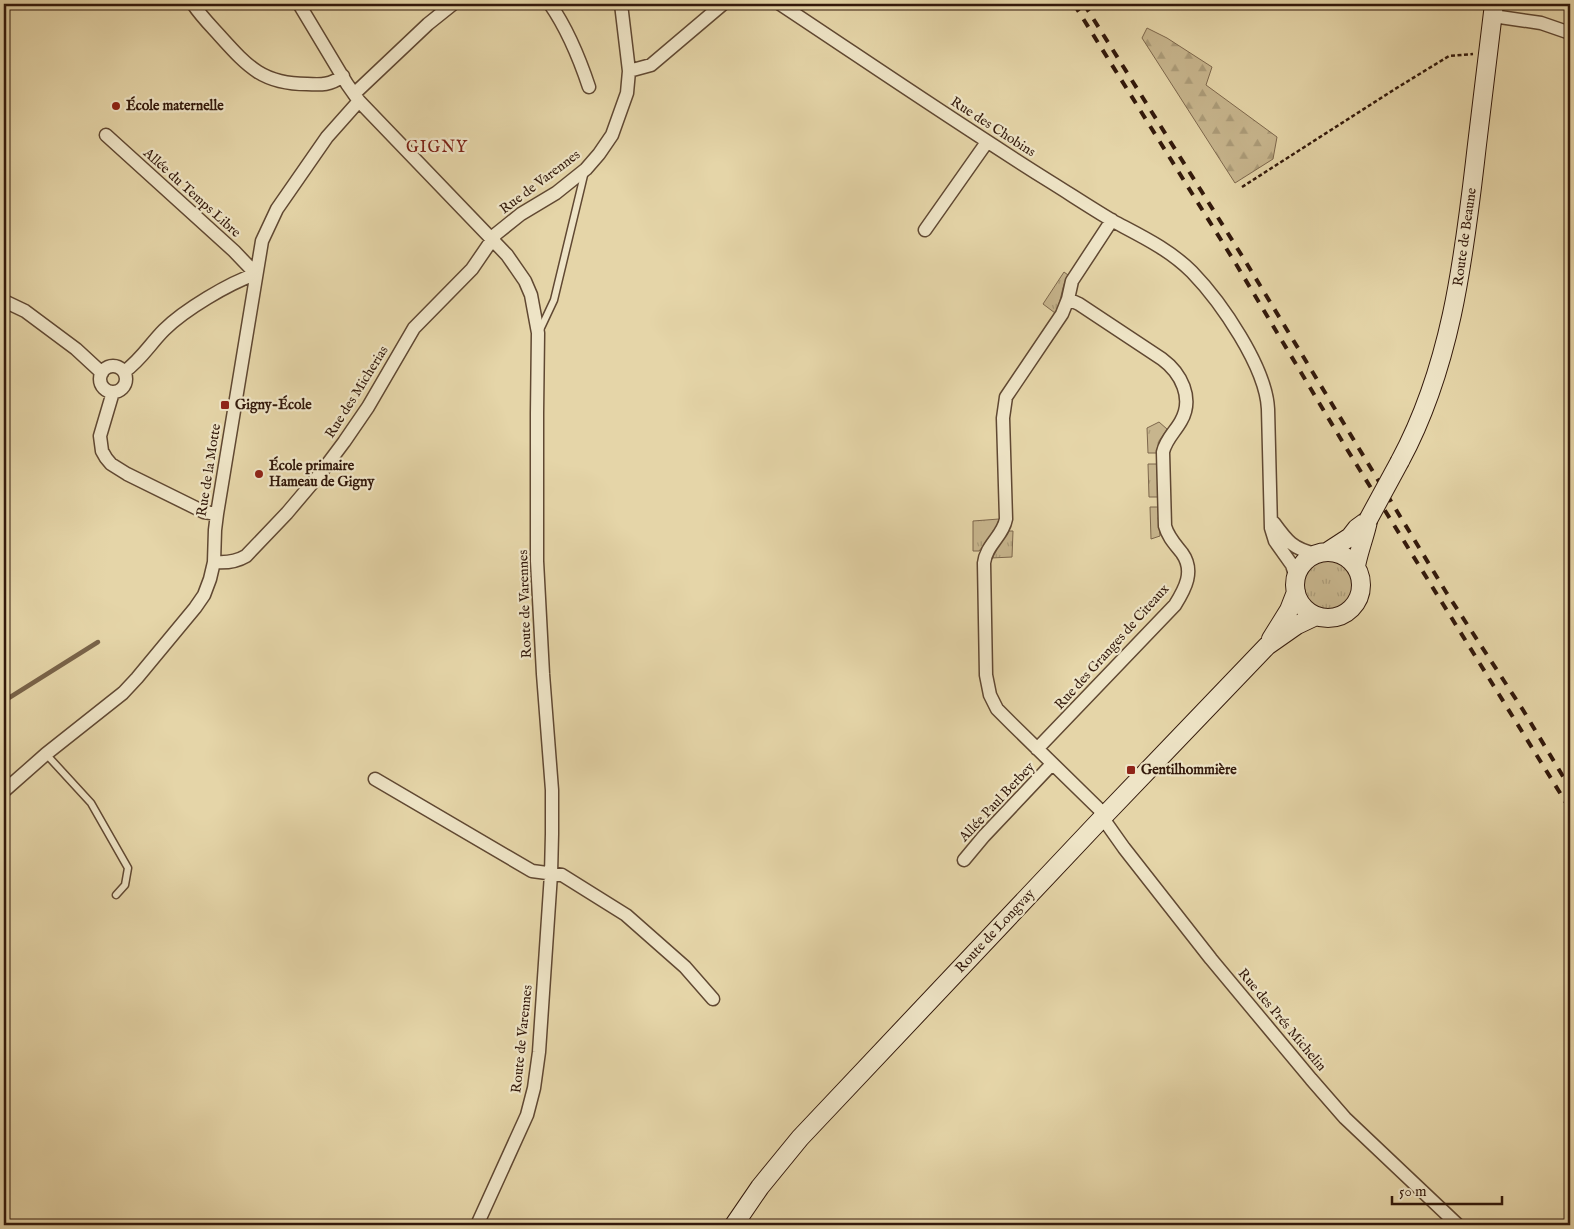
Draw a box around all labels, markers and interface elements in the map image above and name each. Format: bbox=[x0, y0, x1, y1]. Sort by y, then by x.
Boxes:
street label: Rue des Chobins bbox=[947, 93, 1039, 161]
place label: École maternelle bbox=[126, 96, 224, 115]
marker: École maternelle bbox=[110, 100, 122, 112]
district label: GIGNY bbox=[406, 138, 468, 158]
street label: Allée du Temps Libre bbox=[139, 144, 245, 242]
street label: Rue de Varennes bbox=[496, 146, 584, 218]
street label: Route de Beaune bbox=[1449, 186, 1481, 287]
street label: Rue des Micherias bbox=[321, 342, 393, 442]
place label: Gigny-École bbox=[235, 395, 312, 414]
marker: Gigny-École bbox=[219, 399, 231, 411]
street label: Rue de la Motte bbox=[193, 422, 225, 518]
place label: École primaire Hameau de Gigny bbox=[269, 456, 375, 491]
marker: École primaire Hameau de Gigny bbox=[253, 468, 265, 480]
street label: Route de Varennes bbox=[514, 549, 536, 659]
street label: Rue des Granges de Citeaux bbox=[1051, 580, 1173, 714]
street label: Allée Paul Berbey bbox=[955, 758, 1039, 846]
place label: Gentilhommière bbox=[1141, 761, 1237, 779]
marker: Gentilhommière bbox=[1125, 764, 1137, 776]
street label: Route de Longvay bbox=[951, 885, 1039, 977]
street label: Rue des Prés Michelin bbox=[1234, 965, 1331, 1075]
street label: Route de Varennes bbox=[507, 984, 537, 1094]
scale bar bbox=[1392, 1174, 1502, 1206]
text: 50 m bbox=[1399, 1182, 1427, 1201]

